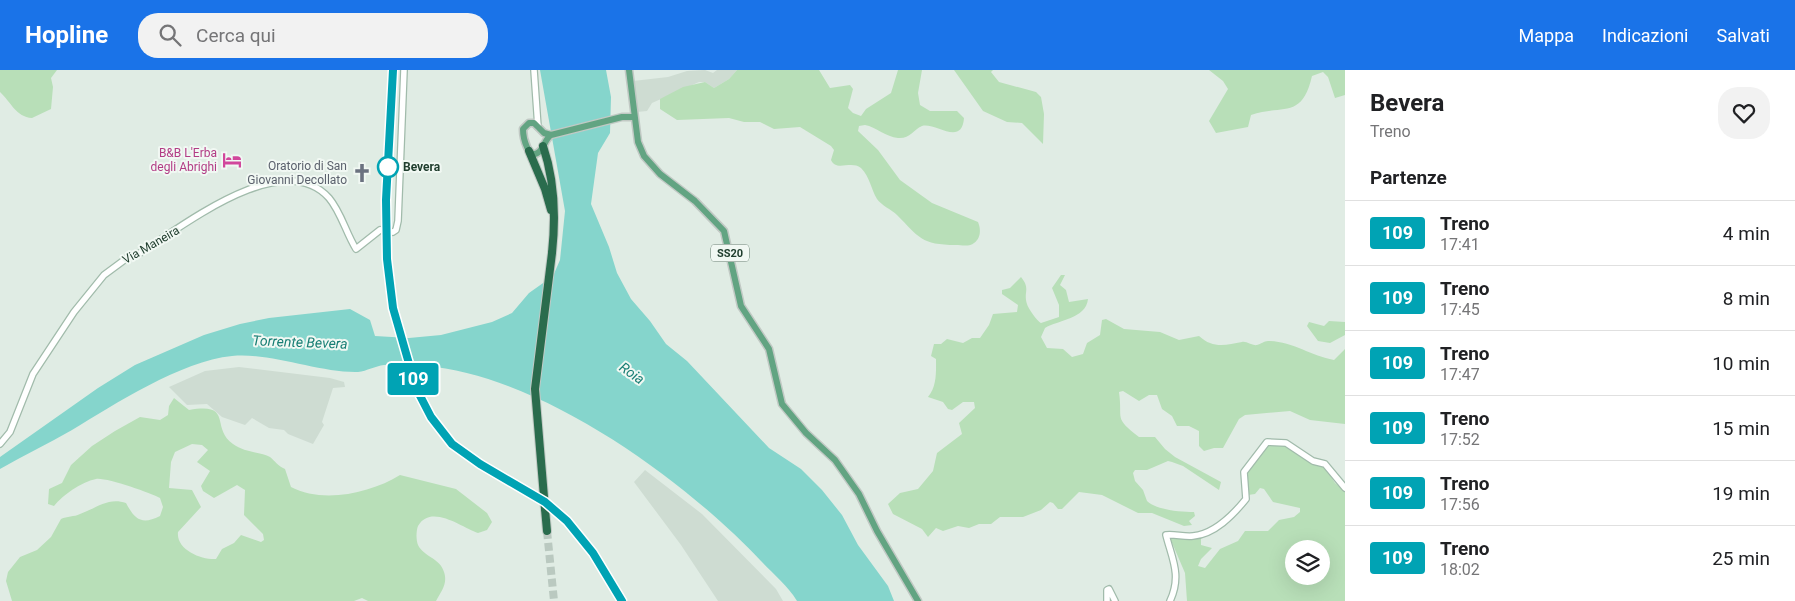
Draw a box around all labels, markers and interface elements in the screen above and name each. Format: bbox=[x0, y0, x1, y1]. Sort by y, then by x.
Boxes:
search box bbox=[138, 13, 488, 58]
text: Hopline bbox=[25, 21, 108, 49]
icon: search bbox=[156, 21, 184, 49]
text: Cerca qui bbox=[196, 24, 276, 47]
text: Mappa bbox=[1519, 25, 1574, 46]
text: Indicazioni bbox=[1602, 25, 1689, 46]
text: Salvati bbox=[1717, 25, 1770, 46]
button: heart bbox=[1718, 87, 1770, 139]
text: Bevera bbox=[1370, 89, 1444, 117]
text: Treno bbox=[1370, 122, 1411, 141]
place label: B&B L'Erba degli Abrighi bbox=[151, 146, 217, 174]
hotel icon: B&B L'Erba degli Abrighi bbox=[221, 149, 243, 171]
marker: Bevera bbox=[377, 156, 399, 178]
place label: Oratorio di San Giovanni Decollato bbox=[247, 159, 347, 187]
place label: Bevera bbox=[403, 160, 441, 174]
church icon: Oratorio di San Giovanni Decollato bbox=[351, 162, 373, 184]
text: Partenze bbox=[1370, 166, 1447, 189]
text: Treno bbox=[1440, 212, 1490, 235]
text: 109 bbox=[1382, 222, 1413, 243]
text: 4 min bbox=[1723, 222, 1770, 245]
street label: Via Maneira bbox=[120, 223, 182, 267]
text: 17:41 bbox=[1440, 235, 1480, 254]
road number: SS20 bbox=[711, 244, 749, 262]
text: Treno bbox=[1440, 277, 1490, 300]
text: 109 bbox=[1382, 287, 1413, 308]
text: 8 min bbox=[1723, 287, 1770, 310]
text: 17:45 bbox=[1440, 300, 1480, 319]
water label: Torrente Bevera bbox=[252, 332, 348, 352]
text: Treno bbox=[1440, 342, 1490, 365]
text: 109 bbox=[1382, 352, 1413, 373]
text: 10 min bbox=[1712, 352, 1770, 375]
water label: Roia bbox=[616, 359, 648, 387]
line badge: 109 bbox=[384, 363, 442, 395]
text: 17:47 bbox=[1440, 365, 1480, 384]
text: 109 bbox=[398, 368, 428, 389]
text: Treno bbox=[1440, 407, 1490, 430]
text: 109 bbox=[1382, 417, 1413, 438]
text: 15 min bbox=[1712, 417, 1770, 440]
text: 17:52 bbox=[1440, 430, 1480, 449]
text: Treno bbox=[1440, 472, 1490, 495]
text: 109 bbox=[1382, 482, 1413, 503]
text: 19 min bbox=[1712, 482, 1770, 505]
text: 17:56 bbox=[1440, 495, 1480, 514]
text: Treno bbox=[1440, 537, 1490, 560]
map controls bbox=[1285, 540, 1330, 585]
button: layers bbox=[1285, 540, 1330, 585]
text: 109 bbox=[1382, 547, 1413, 568]
text: 25 min bbox=[1712, 547, 1770, 570]
text: 18:02 bbox=[1440, 560, 1480, 579]

